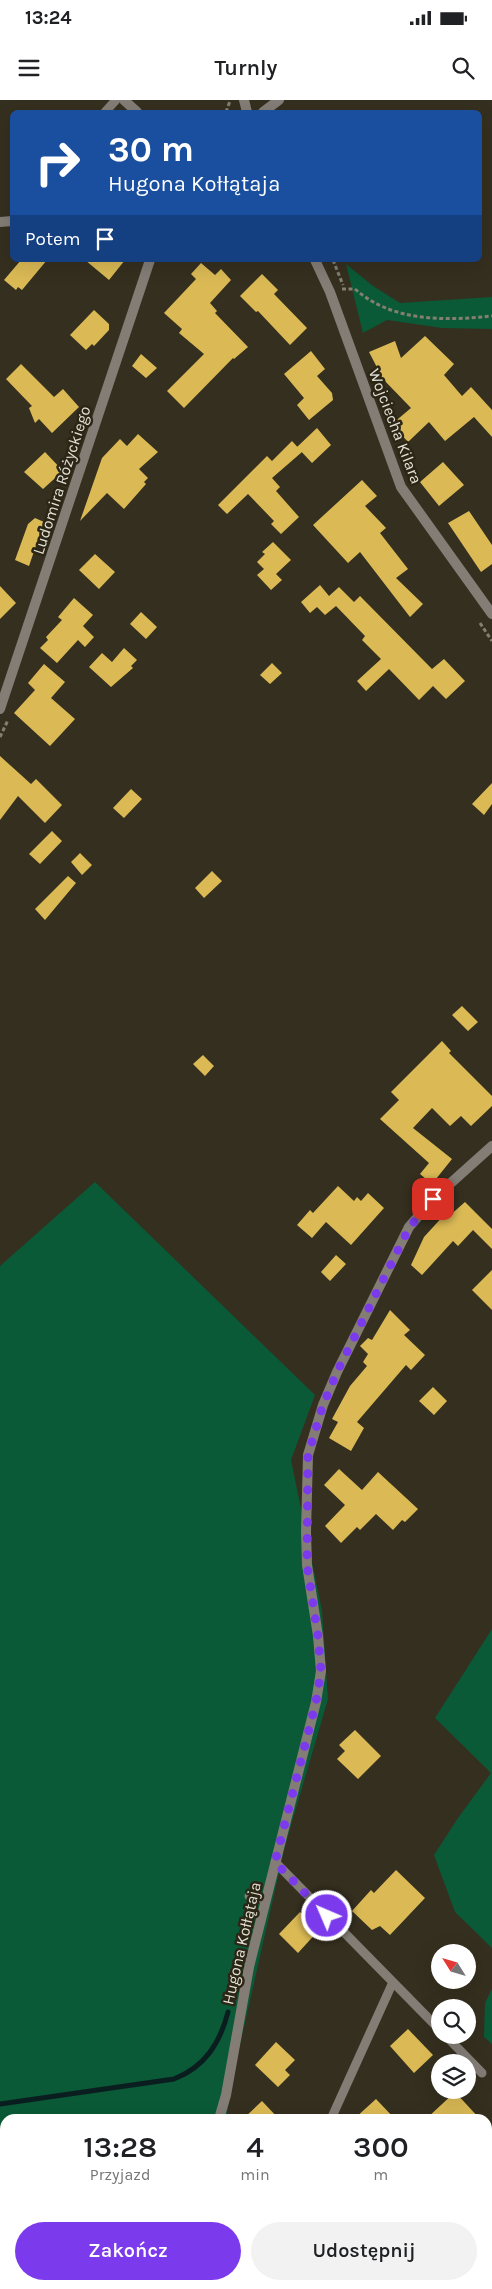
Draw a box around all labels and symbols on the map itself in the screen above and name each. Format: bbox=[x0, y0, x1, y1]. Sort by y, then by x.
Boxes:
street label: Wojciecha Kilara bbox=[365, 366, 426, 486]
street label: Ludomira Różyckiego bbox=[28, 403, 94, 557]
pin bbox=[412, 1178, 454, 1220]
street label: Hugona Kołłątaja bbox=[218, 1880, 265, 2006]
position arrow bbox=[300, 1889, 352, 1941]
north arrow bbox=[431, 1944, 476, 1989]

